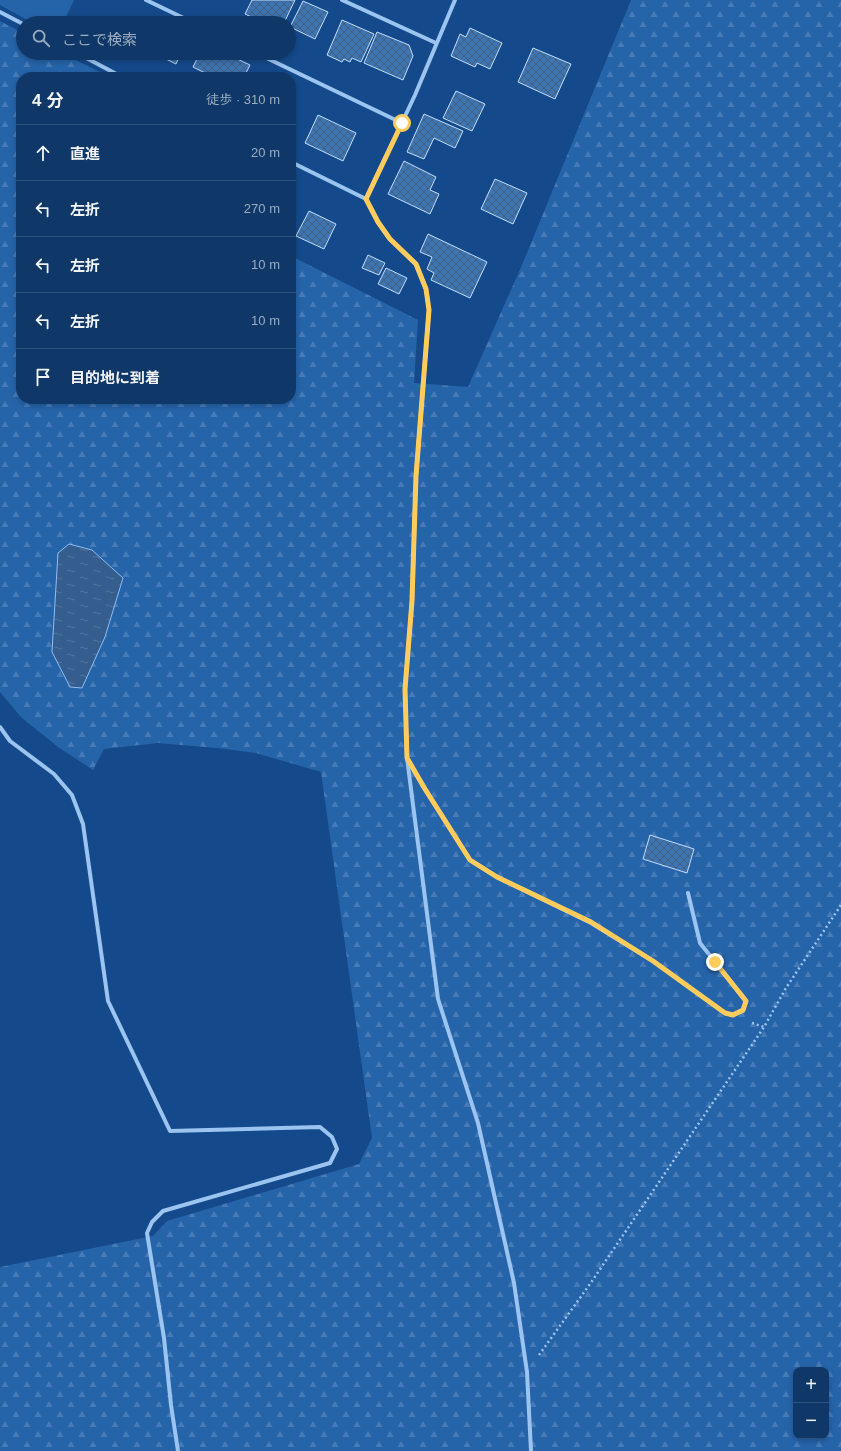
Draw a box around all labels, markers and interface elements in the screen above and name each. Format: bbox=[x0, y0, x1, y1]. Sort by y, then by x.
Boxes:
search box bbox=[16, 16, 296, 60]
icon: search bbox=[30, 27, 52, 49]
text: ここで検索 bbox=[62, 31, 137, 48]
text: 4 分 bbox=[32, 91, 63, 110]
text: 徒歩 · 310 m bbox=[206, 92, 280, 107]
route start bbox=[393, 114, 411, 132]
icon: ahead bbox=[32, 142, 54, 164]
text: 直進 bbox=[70, 145, 100, 162]
text: 20 m bbox=[251, 145, 280, 160]
icon: left bbox=[32, 198, 54, 220]
text: 左折 bbox=[70, 201, 100, 218]
text: 270 m bbox=[244, 201, 280, 216]
icon: left bbox=[32, 254, 54, 276]
text: 左折 bbox=[70, 257, 100, 274]
text: 10 m bbox=[251, 257, 280, 272]
icon: left bbox=[32, 310, 54, 332]
text: 左折 bbox=[70, 313, 100, 330]
text: 10 m bbox=[251, 313, 280, 328]
icon: arrive bbox=[32, 366, 54, 388]
text: 目的地に到着 bbox=[70, 369, 160, 386]
route end bbox=[706, 953, 724, 971]
map controls bbox=[793, 1367, 829, 1439]
button: + bbox=[793, 1367, 829, 1403]
button: − bbox=[793, 1403, 829, 1439]

